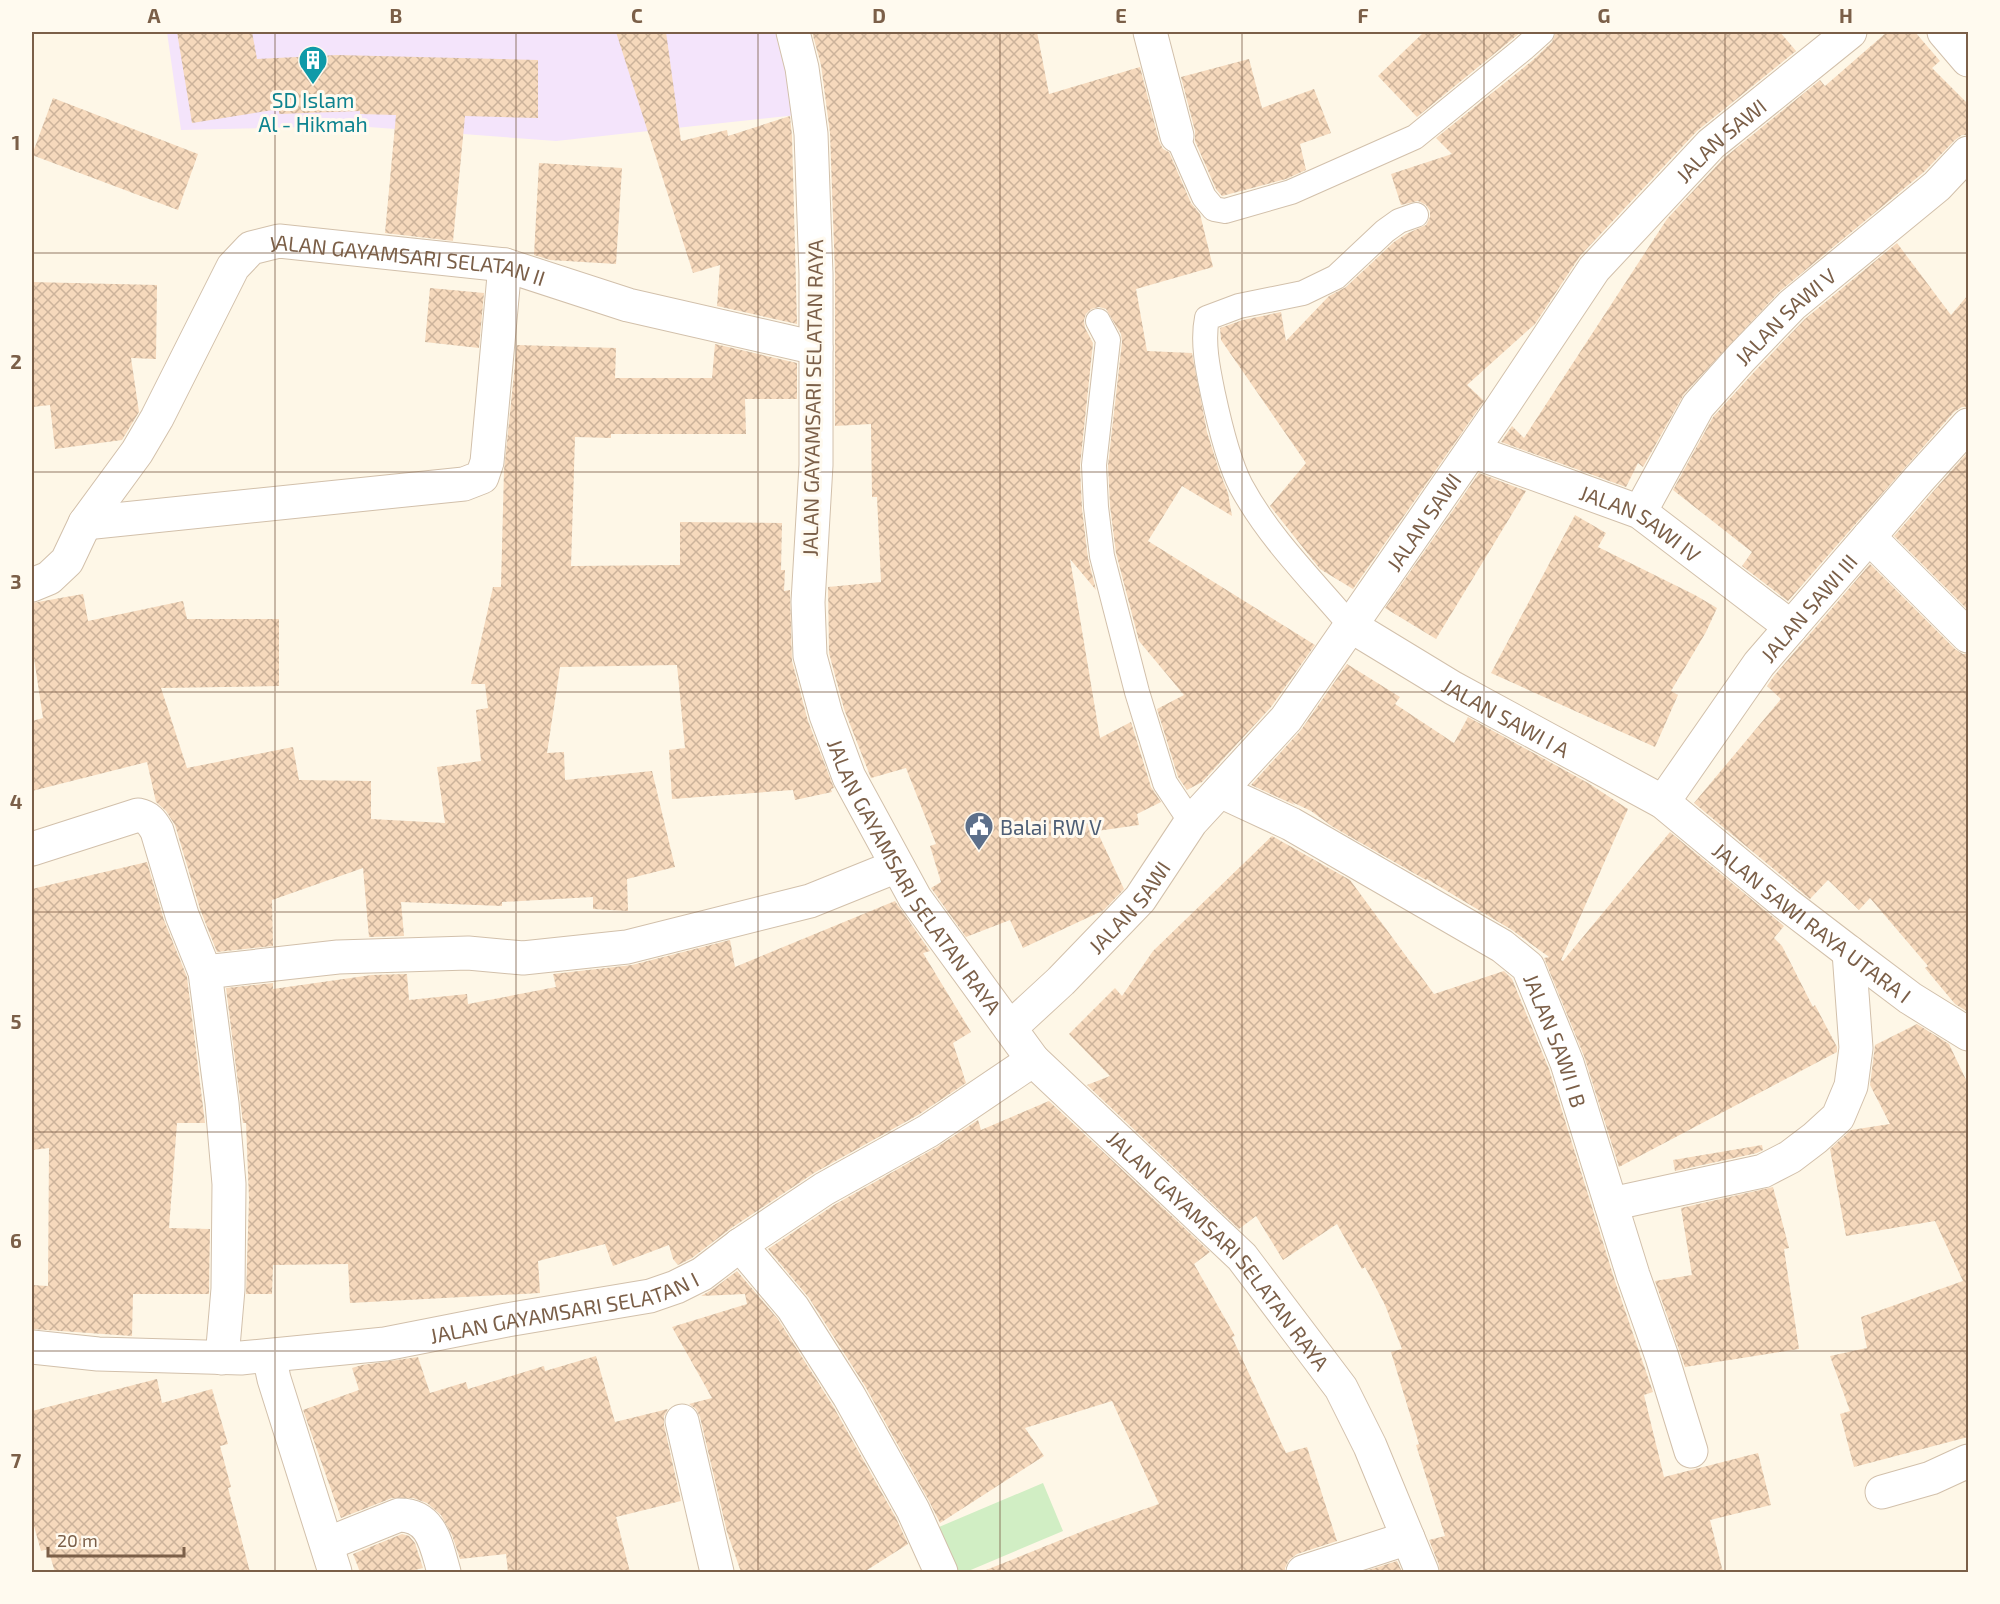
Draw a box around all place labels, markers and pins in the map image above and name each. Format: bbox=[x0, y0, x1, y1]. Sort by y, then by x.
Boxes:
building icon: SD Islam Al - Hikmah bbox=[297, 44, 329, 86]
place label: SD Islam Al - Hikmah bbox=[258, 87, 368, 136]
public building icon: Balai RW V bbox=[963, 810, 995, 852]
place label: Balai RW V bbox=[1000, 814, 1102, 839]

